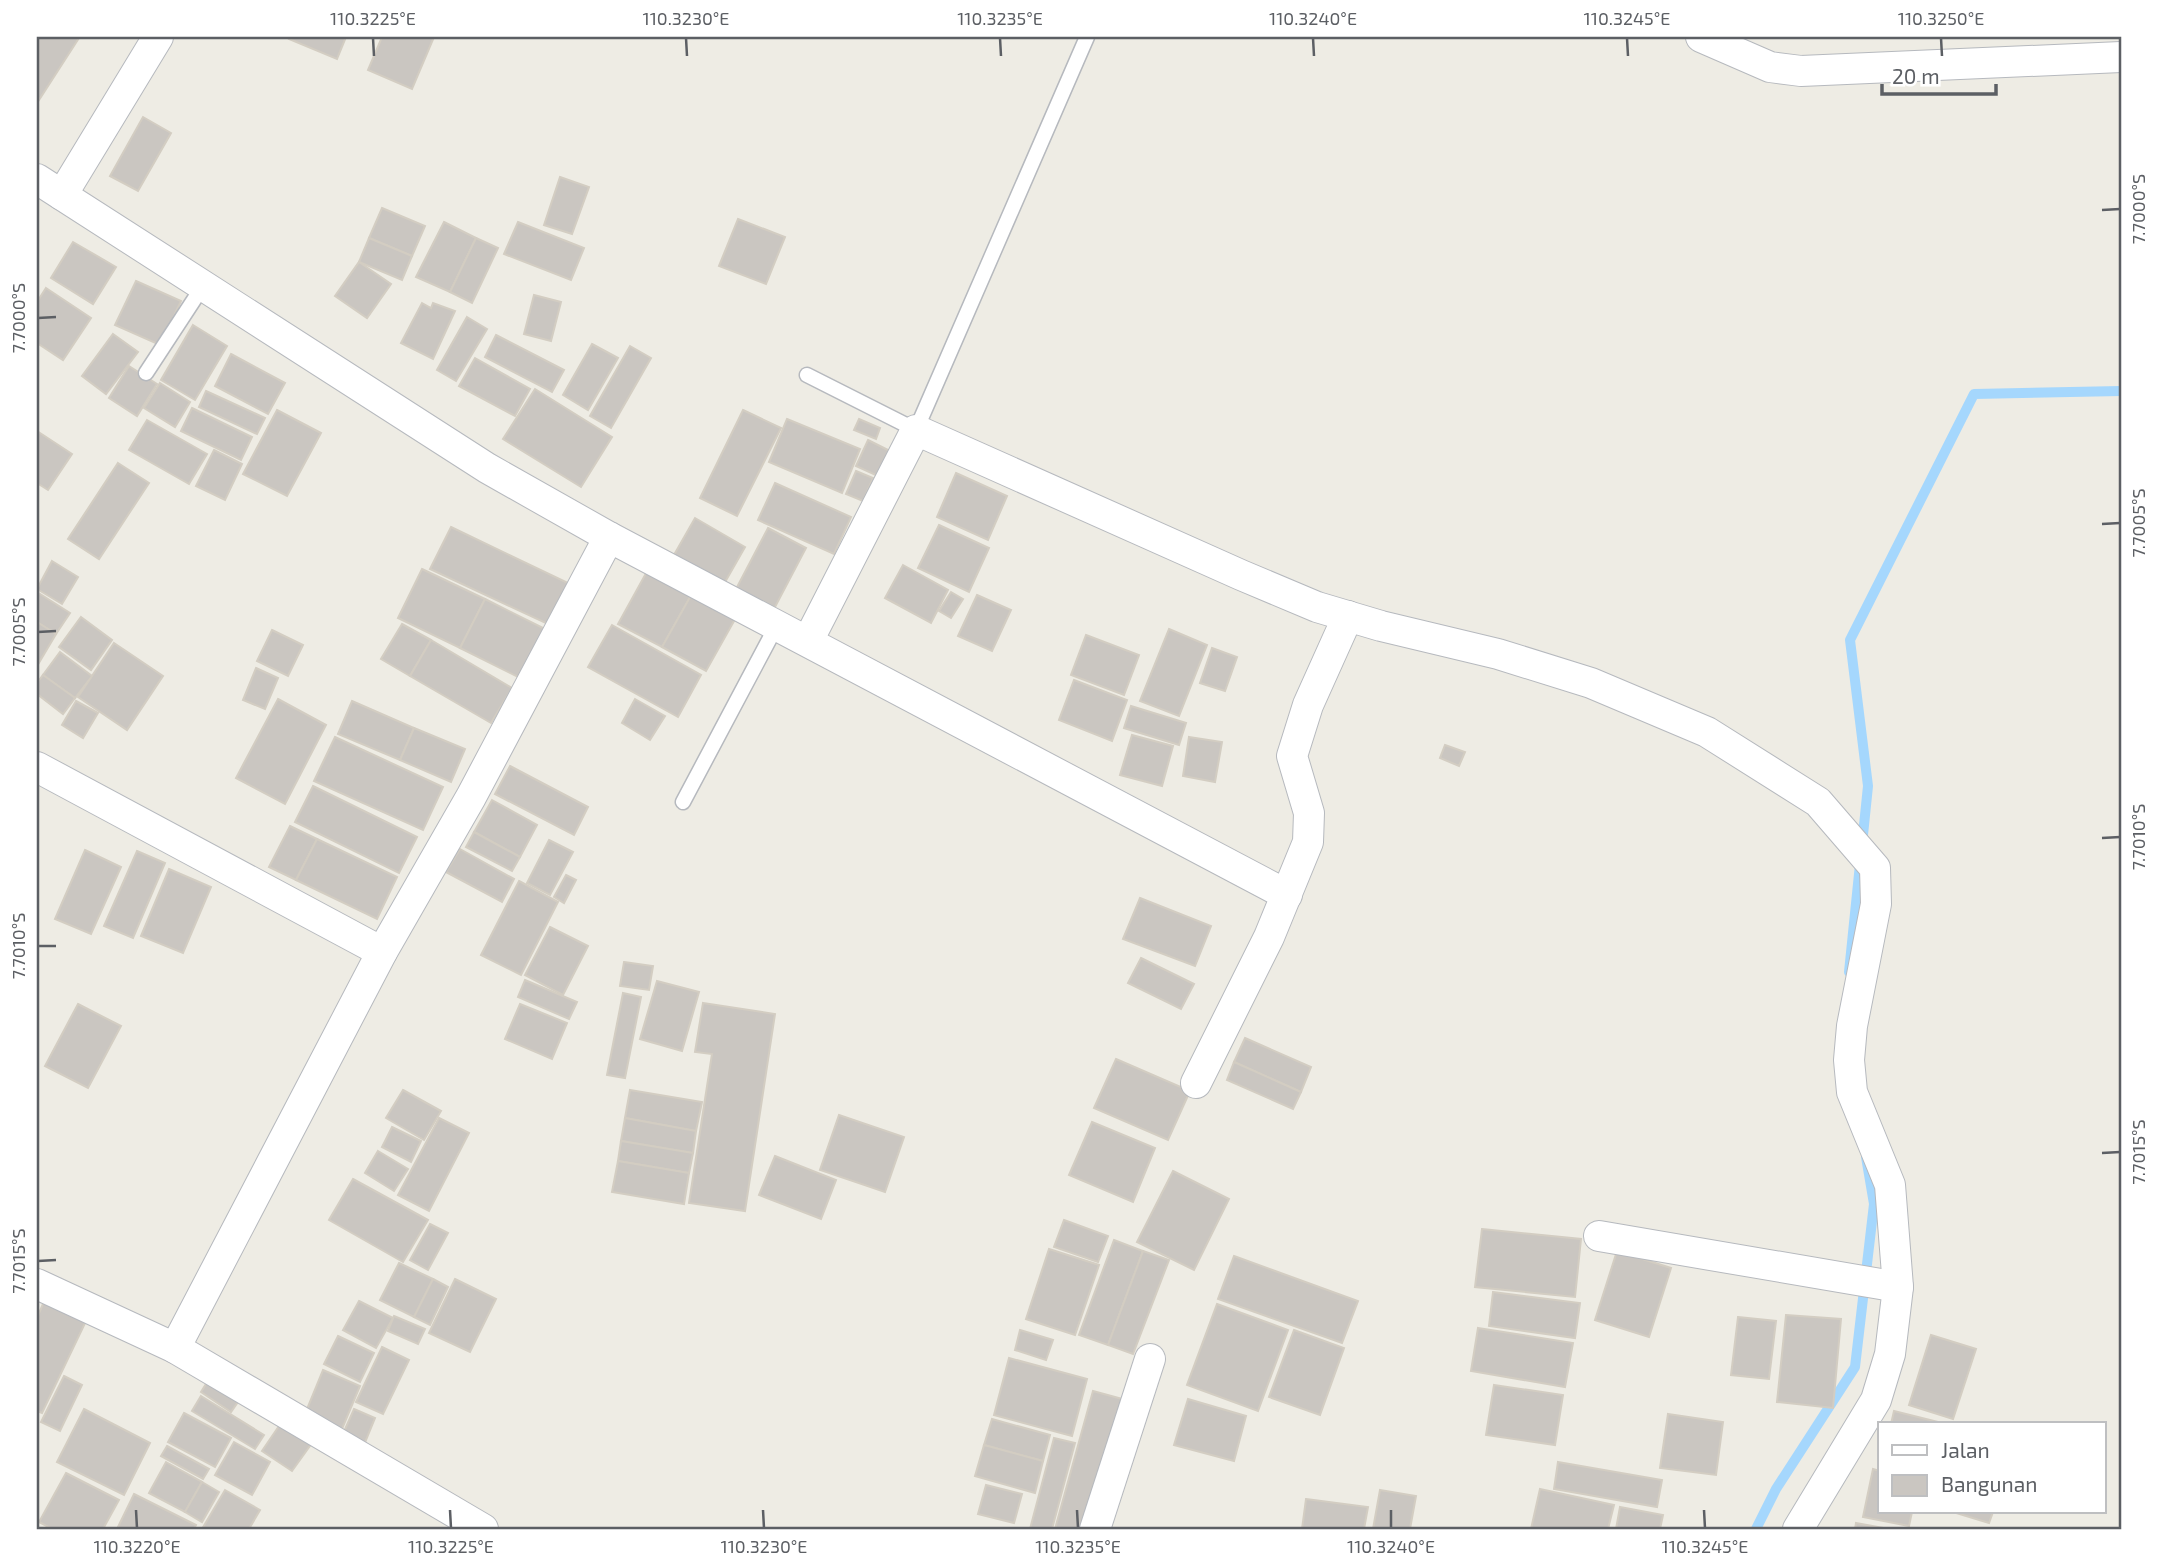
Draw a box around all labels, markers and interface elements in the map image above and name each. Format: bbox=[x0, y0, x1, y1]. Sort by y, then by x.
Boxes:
text: 110.3225°E bbox=[330, 7, 416, 29]
text: 110.3230°E bbox=[643, 7, 729, 29]
text: 110.3235°E bbox=[957, 7, 1043, 29]
text: 110.3240°E bbox=[1269, 7, 1357, 29]
text: 110.3245°E bbox=[1584, 7, 1670, 29]
text: 110.3250°E bbox=[1898, 7, 1984, 29]
scale bar bbox=[1882, 52, 1995, 96]
text: 20 m bbox=[1892, 63, 1940, 88]
text: 7.7000°S bbox=[2127, 174, 2149, 244]
text: 7.7000°S bbox=[7, 283, 29, 353]
text: 7.7005°S bbox=[2127, 488, 2149, 558]
text: 7.7005°S bbox=[7, 597, 29, 667]
text: 7.7010°S bbox=[2127, 804, 2149, 870]
text: 7.7010°S bbox=[7, 913, 29, 979]
text: 7.7015°S bbox=[2127, 1119, 2149, 1185]
text: 7.7015°S bbox=[7, 1228, 29, 1294]
legend bbox=[1878, 1422, 2106, 1514]
text: Jalan bbox=[1941, 1437, 1990, 1462]
text: Bangunan bbox=[1941, 1471, 2037, 1496]
text: 110.3220°E bbox=[93, 1535, 181, 1557]
text: 110.3225°E bbox=[408, 1535, 494, 1557]
text: 110.3230°E bbox=[721, 1535, 807, 1557]
text: 110.3235°E bbox=[1035, 1535, 1121, 1557]
text: 110.3240°E bbox=[1347, 1535, 1435, 1557]
text: 110.3245°E bbox=[1662, 1535, 1748, 1557]

